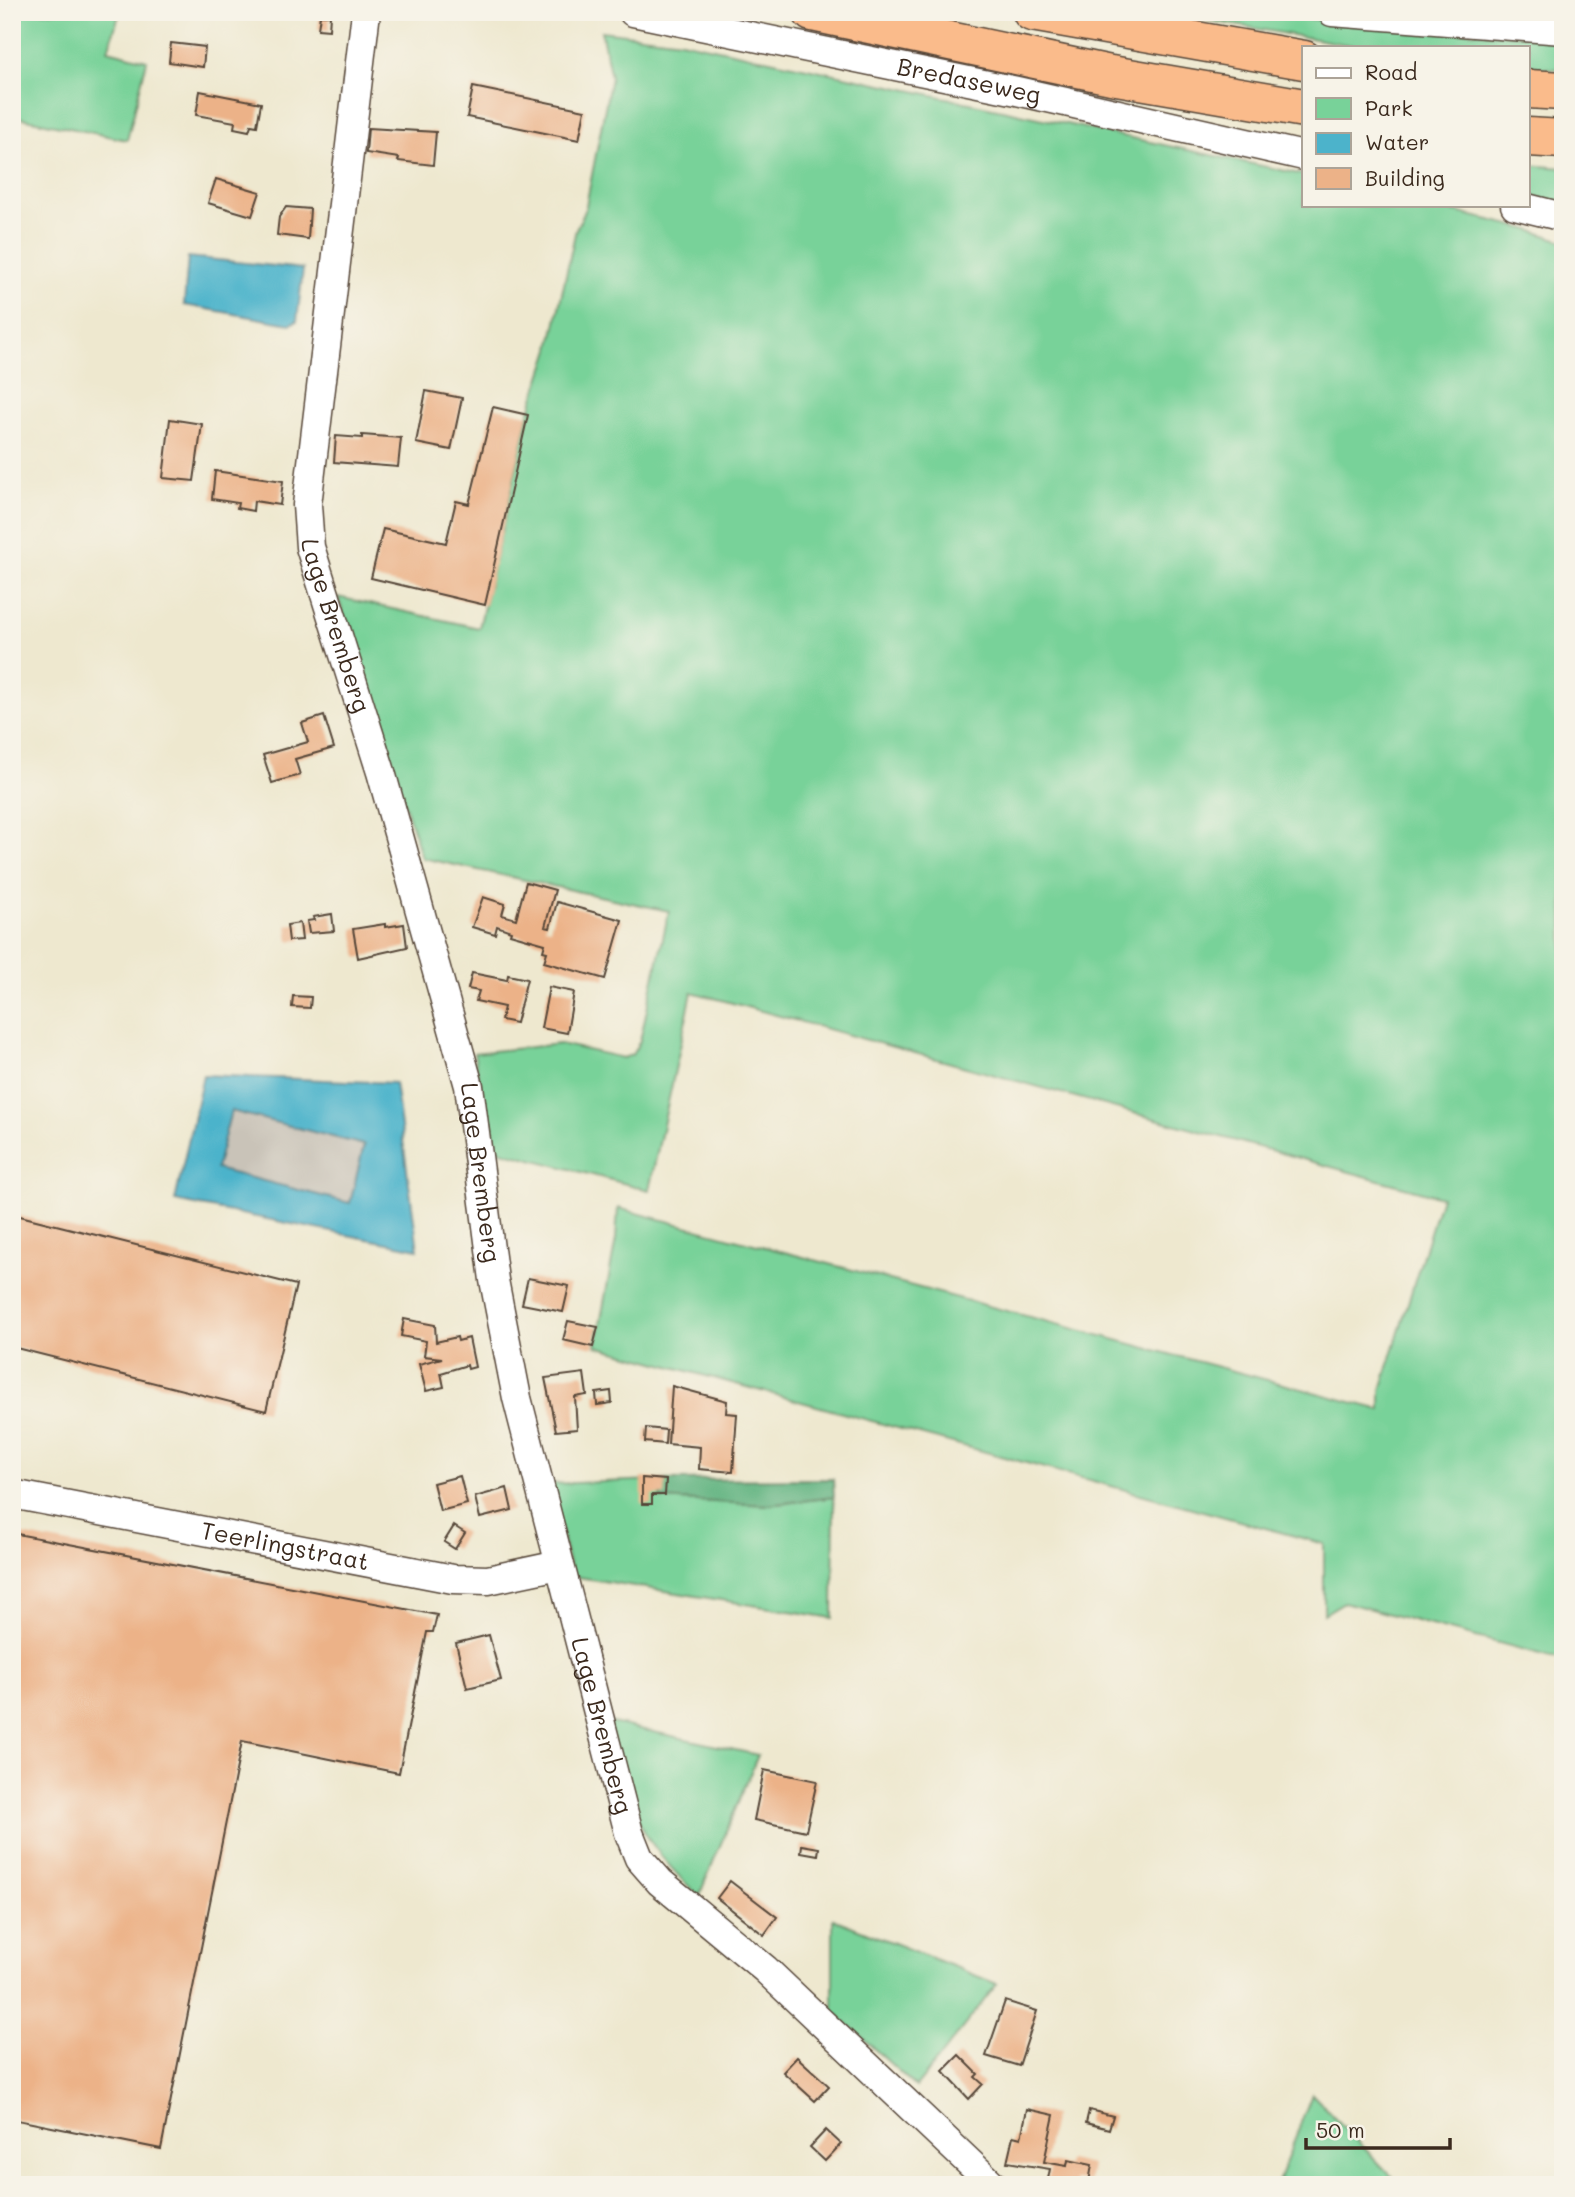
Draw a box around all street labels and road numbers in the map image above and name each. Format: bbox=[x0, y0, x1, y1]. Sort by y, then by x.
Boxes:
street label: Bredaseweg bbox=[895, 50, 1044, 110]
street label: Lage Bremberg bbox=[295, 538, 378, 716]
street label: Lage Bremberg bbox=[455, 1081, 509, 1264]
street label: Teerlingstraat bbox=[199, 1514, 372, 1576]
street label: Lage Bremberg bbox=[565, 1634, 640, 1817]

